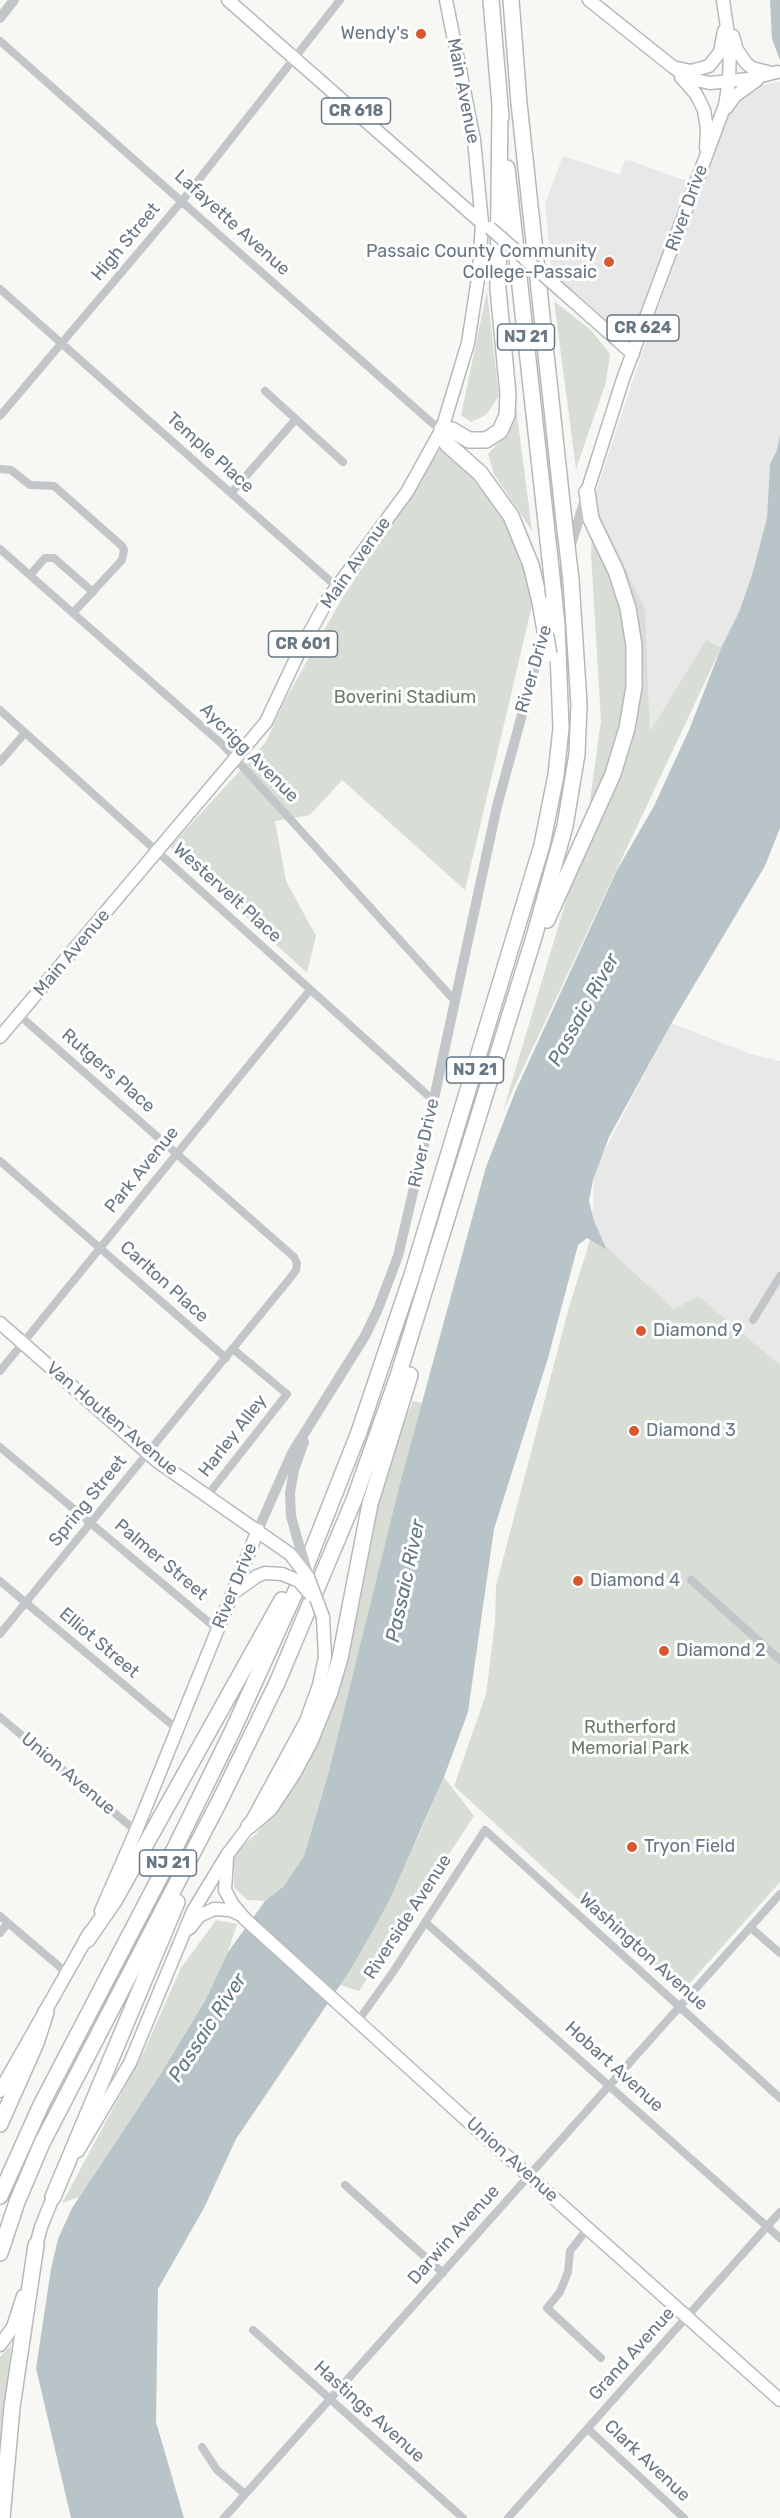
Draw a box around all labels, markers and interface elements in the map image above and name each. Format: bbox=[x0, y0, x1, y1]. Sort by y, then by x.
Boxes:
place label: Wendy's bbox=[341, 23, 409, 45]
marker: Wendy's bbox=[414, 27, 428, 41]
street label: Main Avenue bbox=[442, 36, 484, 146]
road number: CR 618 bbox=[322, 98, 391, 124]
street label: River Drive bbox=[661, 162, 713, 254]
street label: Lafayette Avenue bbox=[170, 166, 294, 280]
street label: High Street bbox=[87, 199, 165, 285]
place label: Passaic County Community College-Passaic bbox=[366, 241, 597, 284]
marker: Passaic County Community College-Passaic bbox=[602, 255, 616, 269]
road number: CR 624 bbox=[607, 315, 679, 341]
road number: NJ 21 bbox=[498, 324, 554, 350]
street label: Temple Place bbox=[162, 408, 258, 498]
street label: Main Avenue bbox=[316, 513, 396, 613]
street label: River Drive bbox=[511, 623, 557, 715]
road number: CR 601 bbox=[268, 631, 338, 657]
park label: Boverini Stadium bbox=[334, 687, 476, 709]
street label: Aycrigg Avenue bbox=[195, 699, 303, 807]
street label: Westervelt Place bbox=[168, 839, 286, 947]
street label: Main Avenue bbox=[29, 905, 115, 1001]
water label: Passaic River bbox=[543, 950, 625, 1070]
street label: Rutgers Place bbox=[57, 1025, 159, 1117]
road number: NJ 21 bbox=[446, 1057, 504, 1083]
street label: River Drive bbox=[404, 1097, 444, 1189]
street label: Park Avenue bbox=[101, 1122, 183, 1218]
street label: Carlton Place bbox=[115, 1237, 213, 1327]
place label: Diamond 9 bbox=[653, 1320, 743, 1342]
marker: Diamond 9 bbox=[634, 1324, 648, 1338]
street label: Van Houten Avenue bbox=[42, 1358, 182, 1480]
street label: Harley Alley bbox=[194, 1391, 272, 1481]
place label: Diamond 3 bbox=[646, 1420, 736, 1442]
marker: Diamond 3 bbox=[627, 1424, 641, 1438]
street label: Spring Street bbox=[45, 1451, 131, 1551]
street label: Palmer Street bbox=[110, 1515, 212, 1605]
water label: Passaic River bbox=[381, 1517, 431, 1645]
street label: River Drive bbox=[208, 1540, 262, 1632]
place label: Diamond 4 bbox=[590, 1570, 680, 1592]
marker: Diamond 4 bbox=[571, 1574, 585, 1588]
street label: Elliot Street bbox=[55, 1603, 143, 1683]
place label: Diamond 2 bbox=[676, 1640, 766, 1662]
marker: Diamond 2 bbox=[657, 1644, 671, 1658]
park label: Rutherford Memorial Park bbox=[571, 1717, 689, 1760]
street label: Union Avenue bbox=[16, 1728, 120, 1820]
place label: Tryon Field bbox=[644, 1836, 735, 1858]
marker: Tryon Field bbox=[625, 1840, 639, 1854]
road number: NJ 21 bbox=[140, 1850, 196, 1876]
street label: Riverside Avenue bbox=[360, 1851, 456, 1983]
street label: Washington Avenue bbox=[574, 1888, 712, 2016]
water label: Passaic River bbox=[164, 1969, 252, 2087]
street label: Hobart Avenue bbox=[560, 2017, 668, 2117]
street label: Union Avenue bbox=[461, 2113, 563, 2207]
street label: Darwin Avenue bbox=[404, 2181, 504, 2289]
street label: Grand Avenue bbox=[585, 2303, 679, 2405]
street label: Hastings Avenue bbox=[309, 2357, 429, 2467]
street label: Clark Avenue bbox=[599, 2416, 695, 2506]

